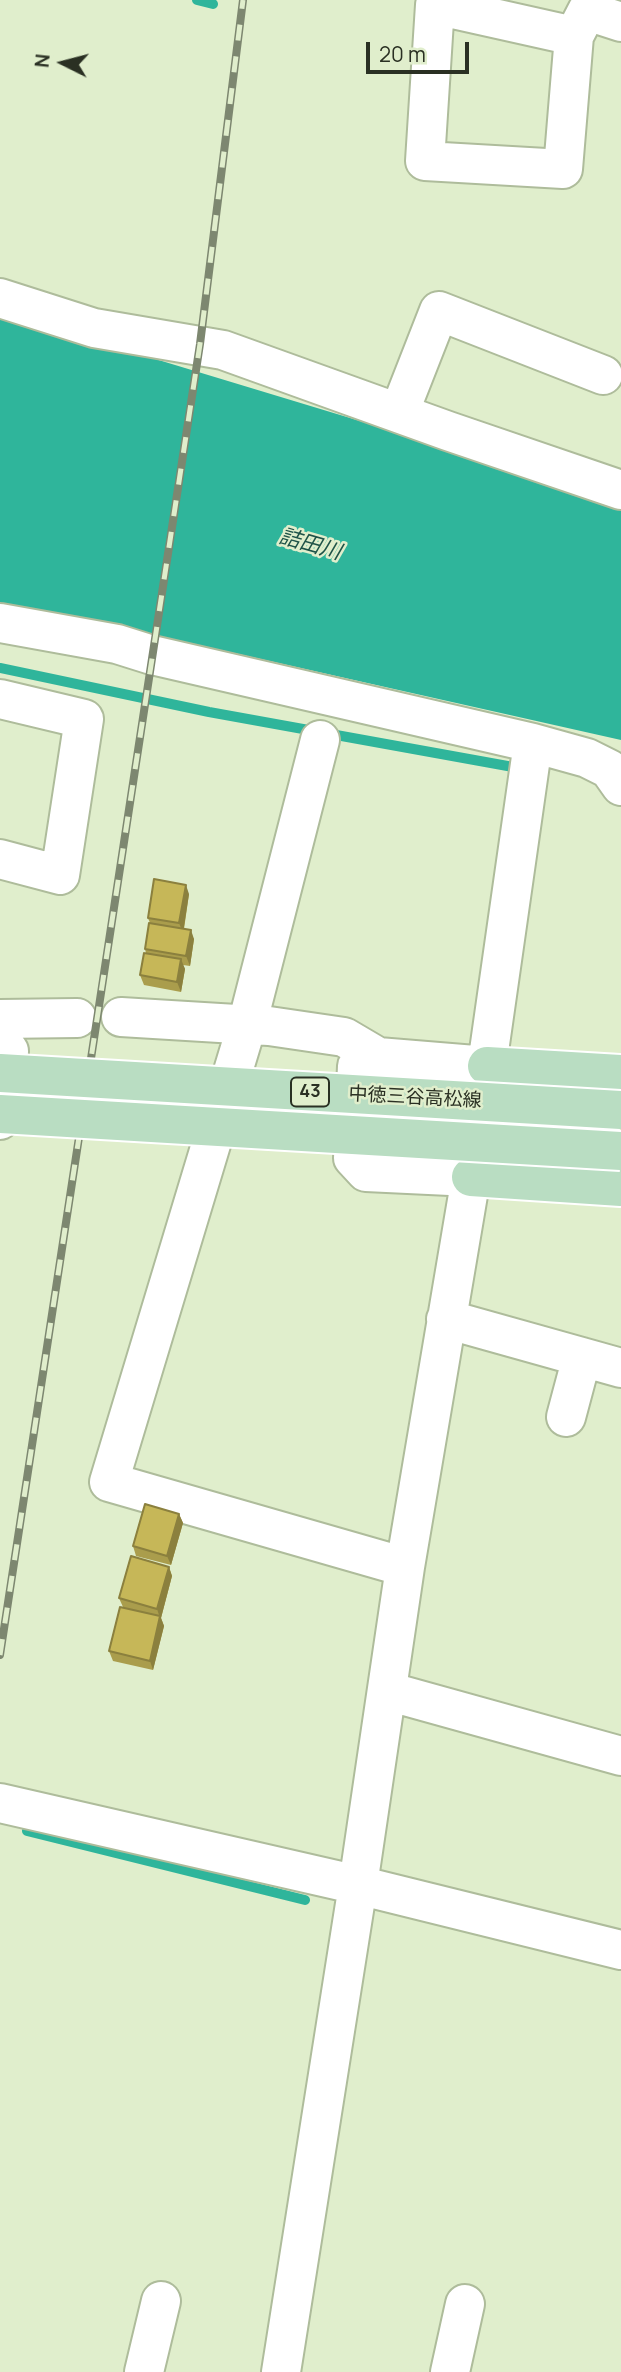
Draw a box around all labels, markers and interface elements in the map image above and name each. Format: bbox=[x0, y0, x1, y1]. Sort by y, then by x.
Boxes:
north arrow bbox=[28, 28, 98, 98]
scale bar bbox=[369, 28, 472, 72]
text: 20 m bbox=[379, 40, 426, 68]
text: N bbox=[28, 53, 56, 69]
water label: 詰田川 bbox=[276, 524, 344, 566]
road number: 43 bbox=[291, 1078, 329, 1106]
street label: 中徳三谷高松線 bbox=[348, 1083, 482, 1113]

